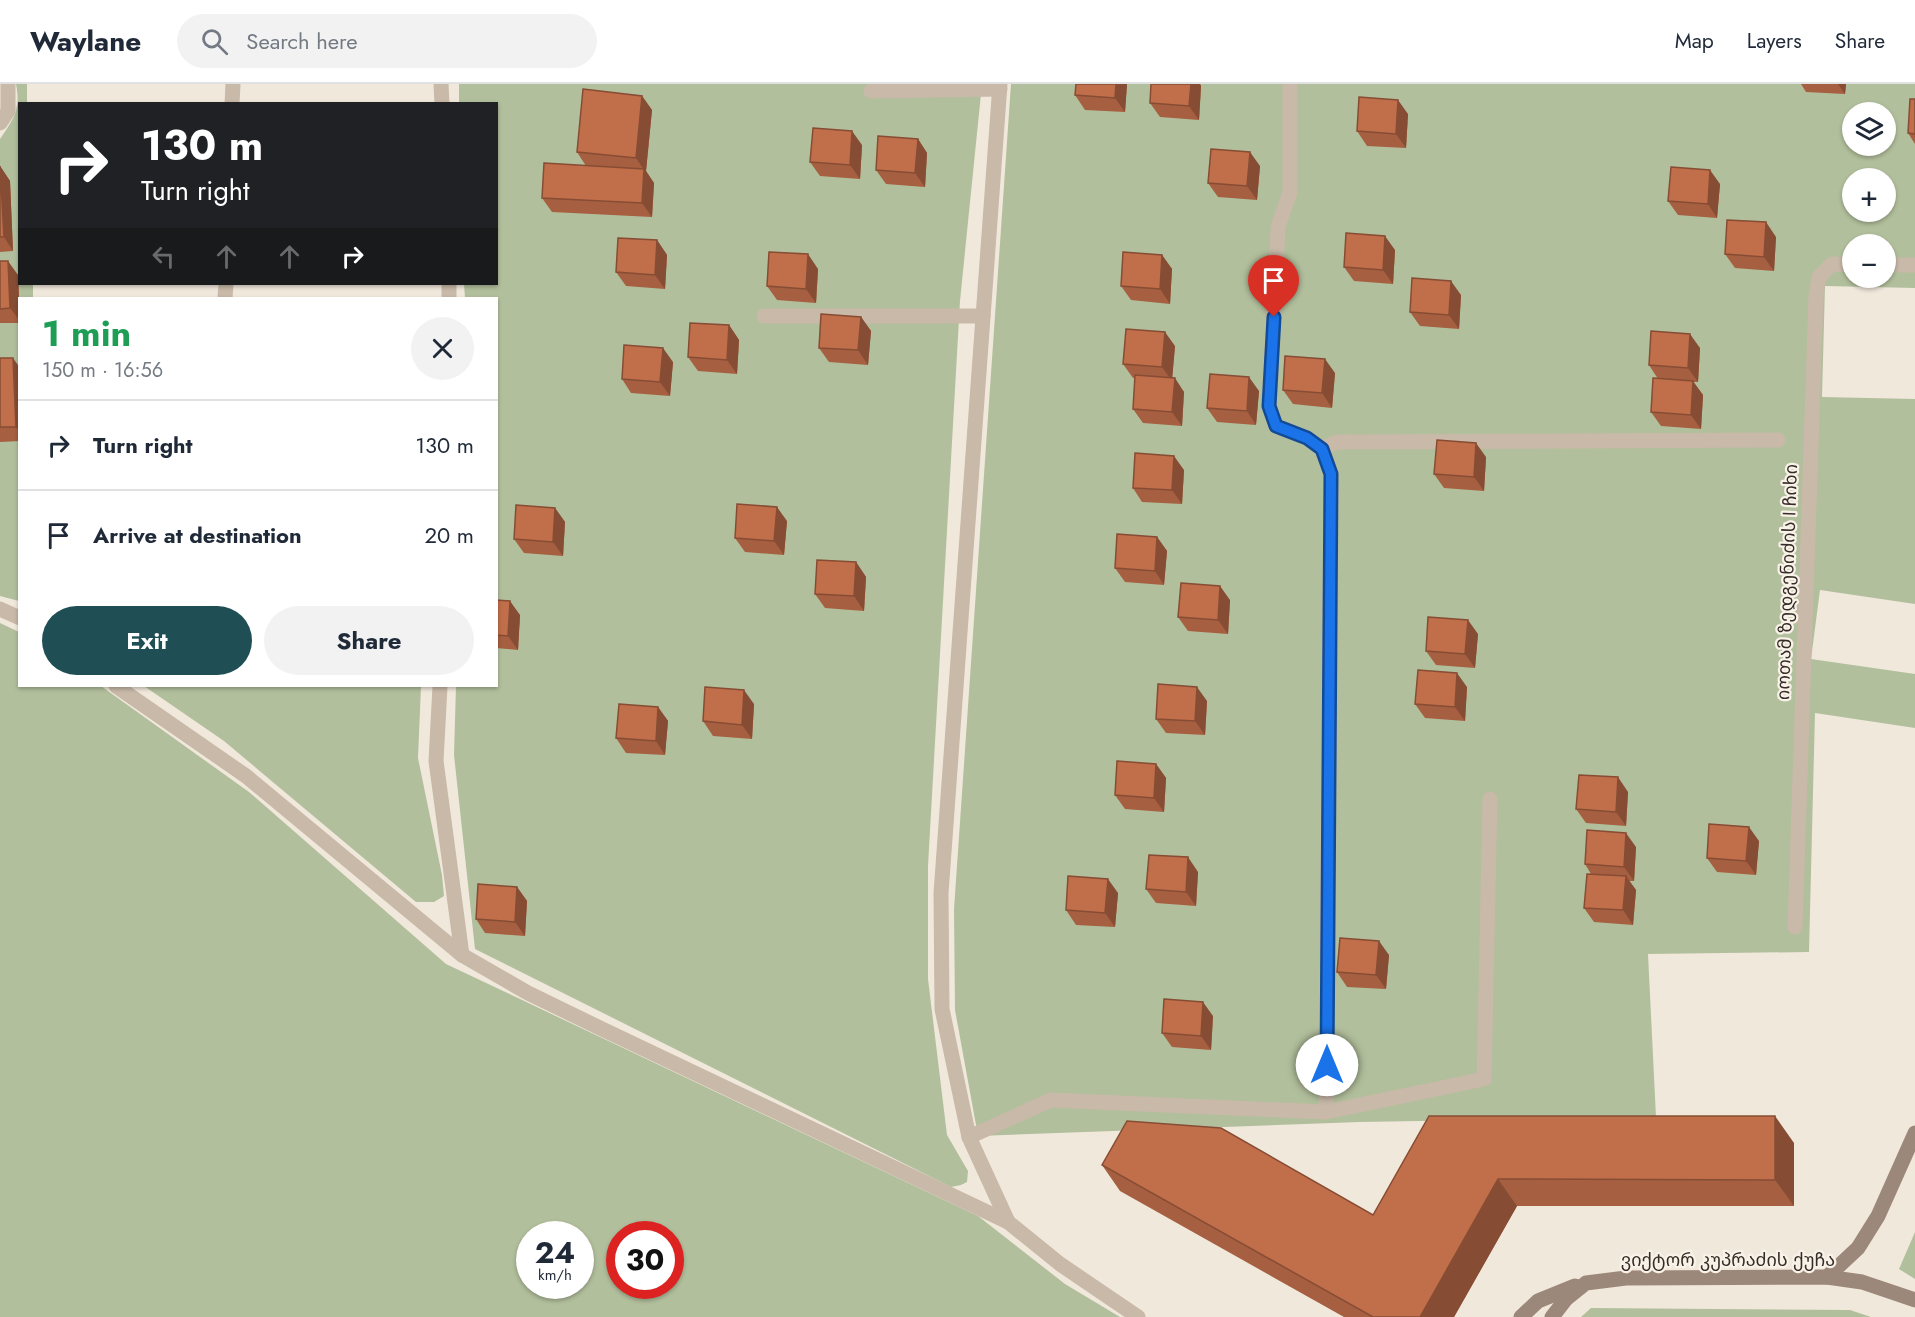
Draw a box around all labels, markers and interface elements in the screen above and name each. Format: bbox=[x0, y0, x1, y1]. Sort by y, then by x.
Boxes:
search box bbox=[177, 14, 597, 68]
text: Waylane bbox=[30, 21, 141, 62]
icon: search bbox=[198, 25, 231, 58]
text: Search here bbox=[246, 25, 358, 57]
text: Map bbox=[1675, 26, 1714, 56]
text: Layers bbox=[1747, 26, 1802, 56]
text: Share bbox=[1835, 26, 1885, 56]
map controls bbox=[1842, 102, 1896, 288]
button: layers bbox=[1842, 102, 1896, 156]
text: 130 m bbox=[141, 115, 263, 176]
icon: right bbox=[42, 126, 120, 204]
button: + bbox=[1842, 168, 1896, 222]
text: Turn right bbox=[141, 171, 249, 210]
button: − bbox=[1842, 234, 1896, 288]
icon: left bbox=[147, 240, 180, 273]
icon: ahead bbox=[210, 240, 243, 273]
icon: ahead bbox=[273, 240, 306, 273]
icon: right bbox=[336, 240, 369, 273]
pin bbox=[1248, 255, 1299, 317]
icon: arrive bbox=[1257, 264, 1290, 297]
text: 1 min bbox=[42, 307, 131, 359]
button: close bbox=[411, 317, 474, 380]
text: 150 m · 16:56 bbox=[42, 356, 163, 385]
icon: right bbox=[42, 429, 75, 462]
text: Turn right bbox=[93, 429, 193, 461]
text: 130 m bbox=[415, 429, 474, 461]
street label: იოთამ ზედგენიძის I ჩიხი bbox=[1770, 464, 1804, 700]
icon: arrive bbox=[42, 519, 75, 552]
text: Arrive at destination bbox=[93, 519, 302, 551]
text: 20 m bbox=[425, 519, 474, 551]
button: Exit bbox=[42, 606, 252, 675]
button: Share bbox=[264, 606, 474, 675]
position arrow bbox=[1295, 1033, 1359, 1097]
speed limit sign: 30 bbox=[606, 1221, 684, 1299]
text: 24 bbox=[535, 1231, 575, 1274]
street label: ვიქტორ კუპრაძის ქუჩა bbox=[1621, 1247, 1835, 1273]
text: km/h bbox=[538, 1264, 572, 1286]

